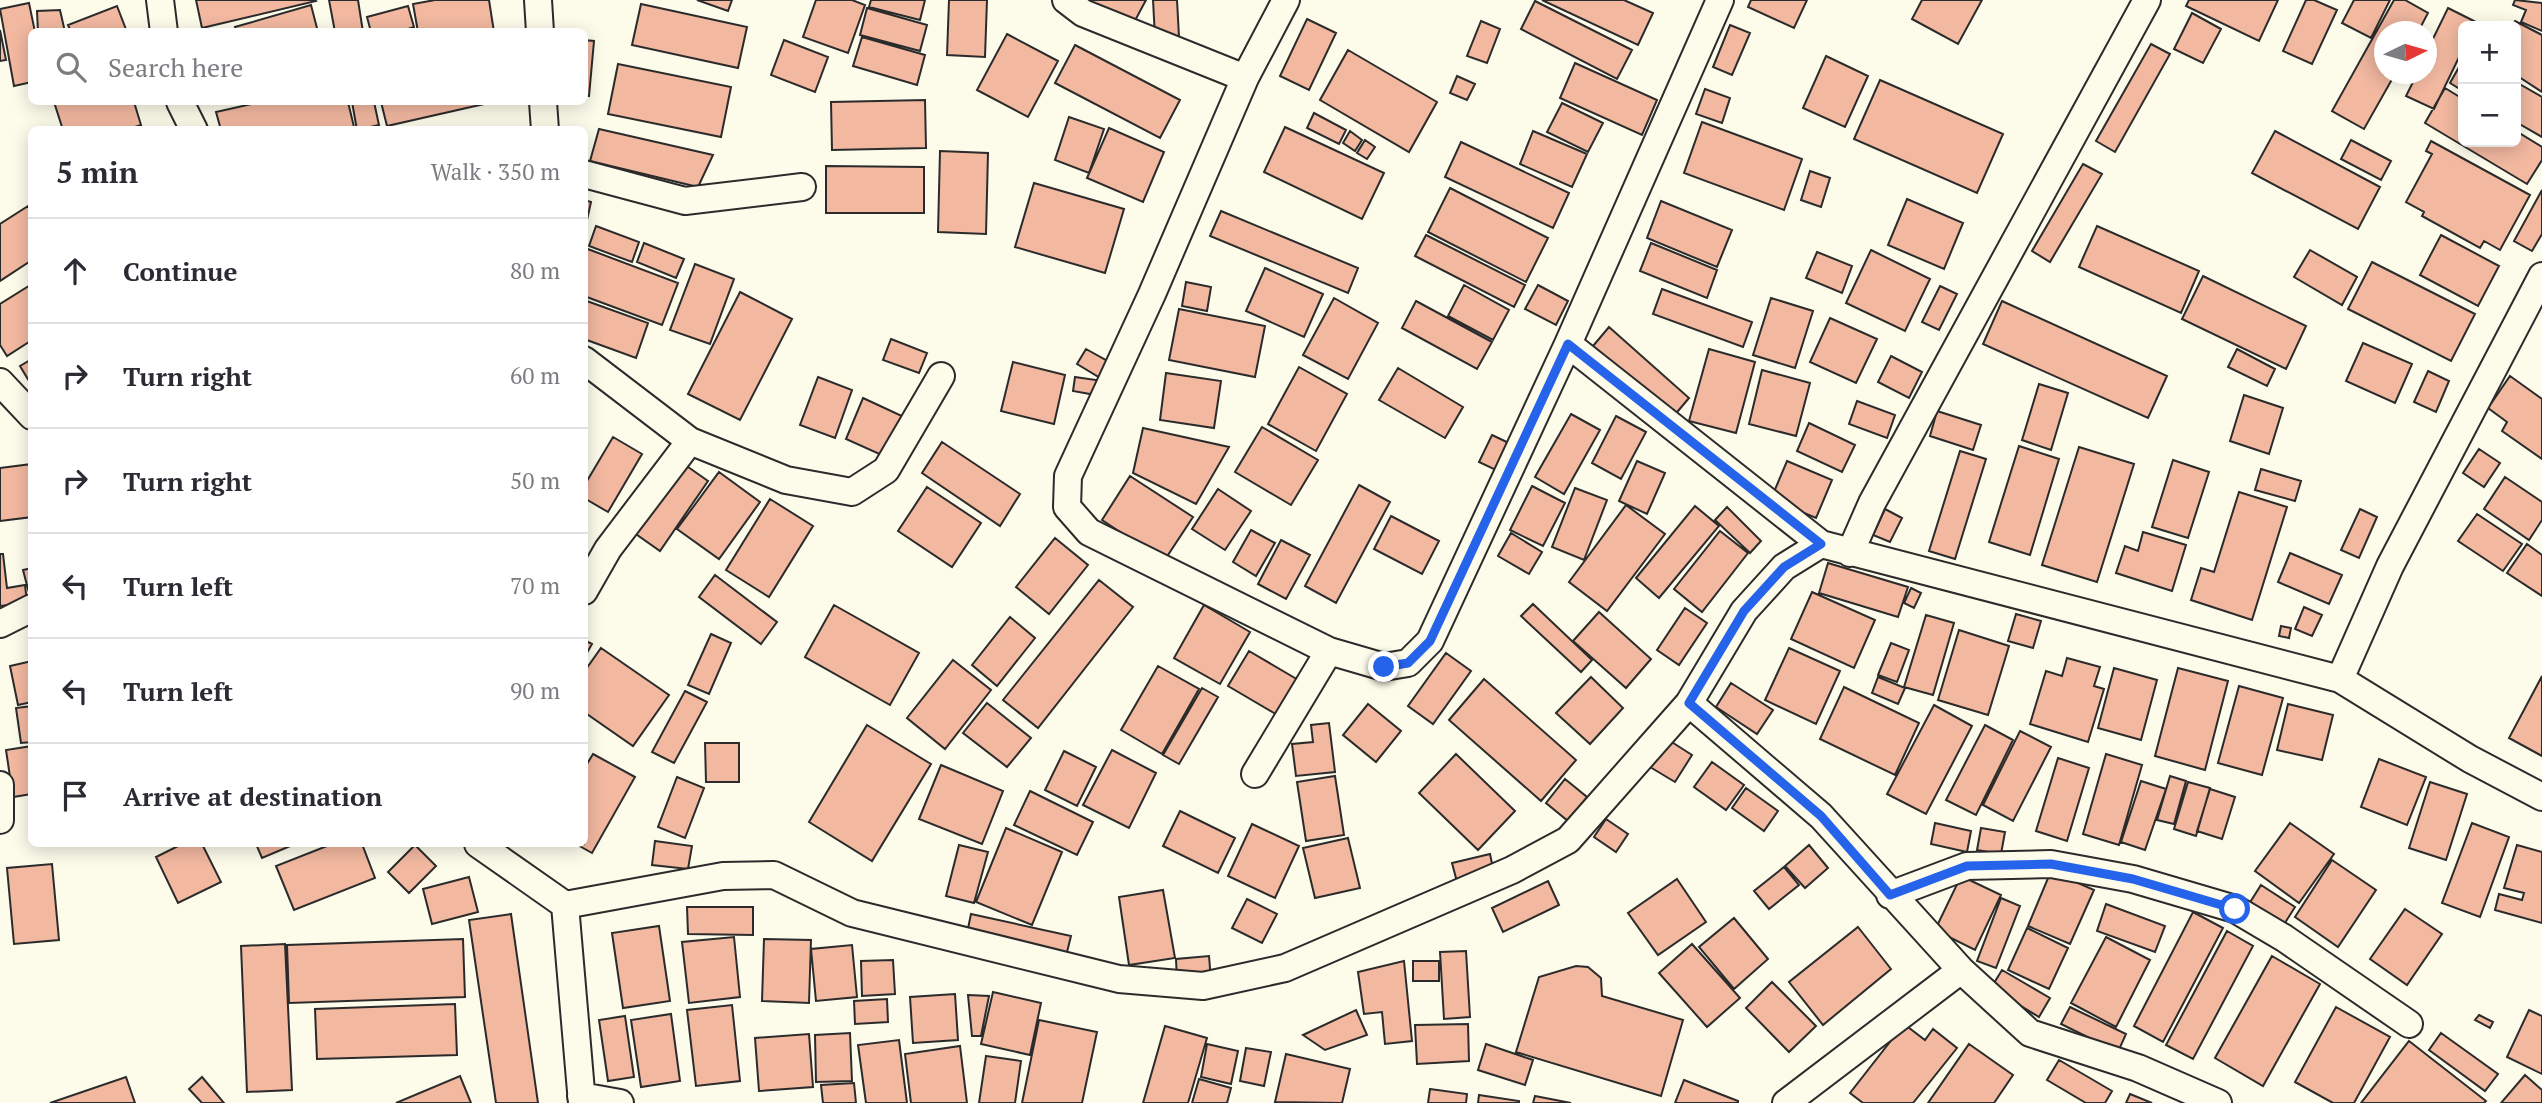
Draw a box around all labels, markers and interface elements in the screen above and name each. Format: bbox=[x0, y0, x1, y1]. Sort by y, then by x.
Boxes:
north arrow bbox=[2374, 21, 2437, 84]
map controls bbox=[2458, 21, 2521, 147]
button: + bbox=[2458, 21, 2521, 84]
search box bbox=[28, 28, 588, 105]
icon: search bbox=[52, 48, 90, 86]
text: Search here bbox=[108, 50, 243, 84]
button: − bbox=[2458, 84, 2521, 147]
text: 5 min bbox=[56, 152, 138, 192]
text: Walk · 350 m bbox=[431, 156, 560, 187]
icon: ahead bbox=[56, 252, 94, 290]
text: Continue bbox=[123, 254, 237, 288]
text: 80 m bbox=[510, 255, 560, 286]
icon: right bbox=[56, 357, 94, 395]
text: Turn right bbox=[123, 359, 252, 393]
text: 60 m bbox=[510, 360, 560, 391]
icon: right bbox=[56, 462, 94, 500]
text: Turn right bbox=[123, 464, 252, 498]
text: 50 m bbox=[510, 465, 560, 496]
icon: left bbox=[56, 567, 94, 605]
text: Turn left bbox=[123, 569, 233, 603]
text: 70 m bbox=[510, 570, 560, 601]
route end bbox=[1368, 651, 1399, 682]
icon: left bbox=[56, 672, 94, 710]
text: Turn left bbox=[123, 674, 233, 708]
text: 90 m bbox=[510, 675, 560, 706]
icon: arrive bbox=[56, 777, 94, 815]
text: Arrive at destination bbox=[123, 779, 382, 813]
route start bbox=[2219, 893, 2250, 924]

